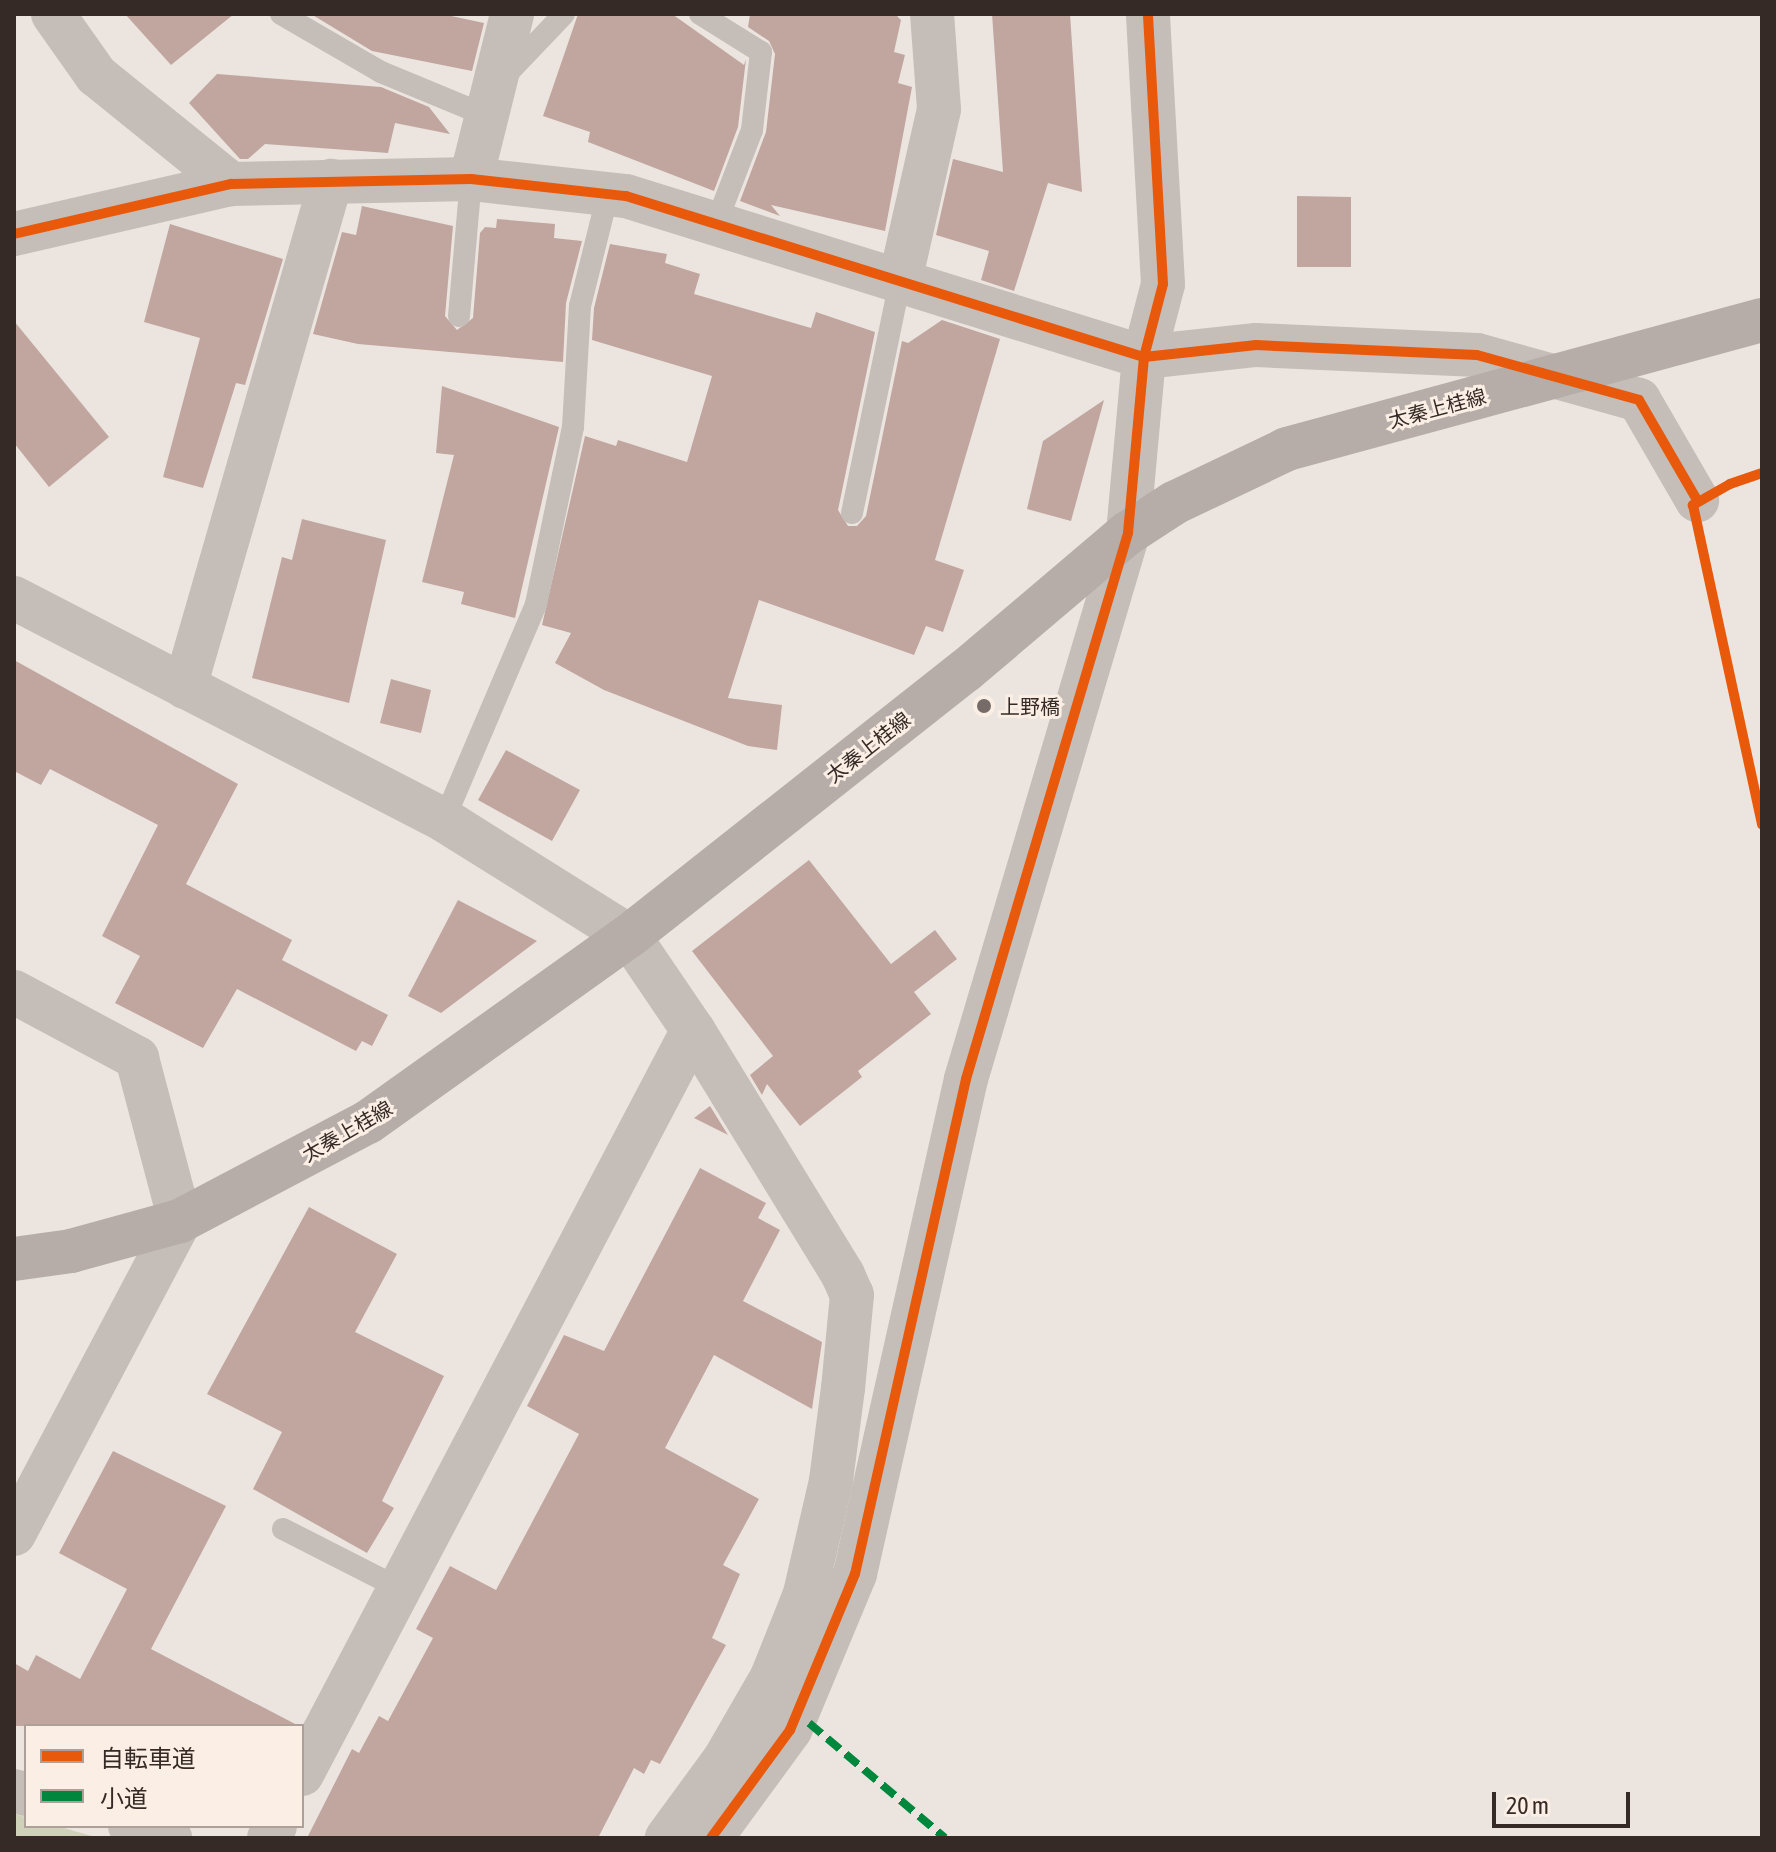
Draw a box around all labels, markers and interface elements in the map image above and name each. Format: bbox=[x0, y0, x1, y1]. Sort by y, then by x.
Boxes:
street label: 太秦上桂線 bbox=[1386, 383, 1488, 433]
place label: 上野橋 bbox=[1000, 694, 1060, 718]
marker: 上野橋 bbox=[975, 697, 993, 715]
street label: 太秦上桂線 bbox=[821, 707, 915, 787]
street label: 太秦上桂線 bbox=[298, 1096, 396, 1166]
legend bbox=[24, 1724, 304, 1828]
text: 自転車道 bbox=[100, 1745, 196, 1772]
scale bar bbox=[1496, 1776, 1634, 1826]
text: 小道 bbox=[100, 1785, 148, 1812]
text: 20 m bbox=[1506, 1792, 1549, 1819]

